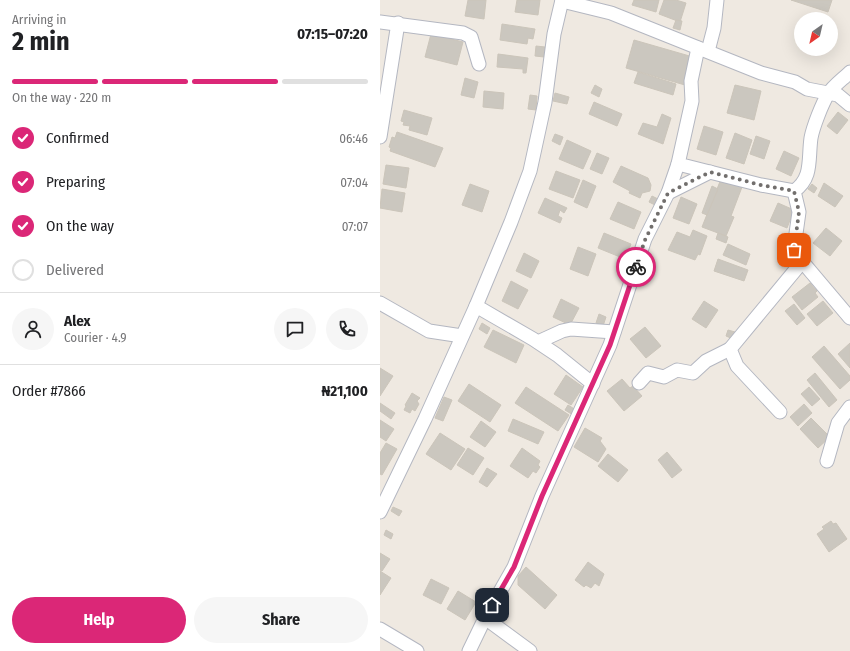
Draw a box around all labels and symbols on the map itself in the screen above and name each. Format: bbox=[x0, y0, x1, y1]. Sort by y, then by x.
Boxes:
north arrow bbox=[794, 12, 838, 56]
pin bbox=[777, 233, 811, 267]
courier bbox=[616, 247, 656, 287]
pin bbox=[475, 588, 509, 622]

